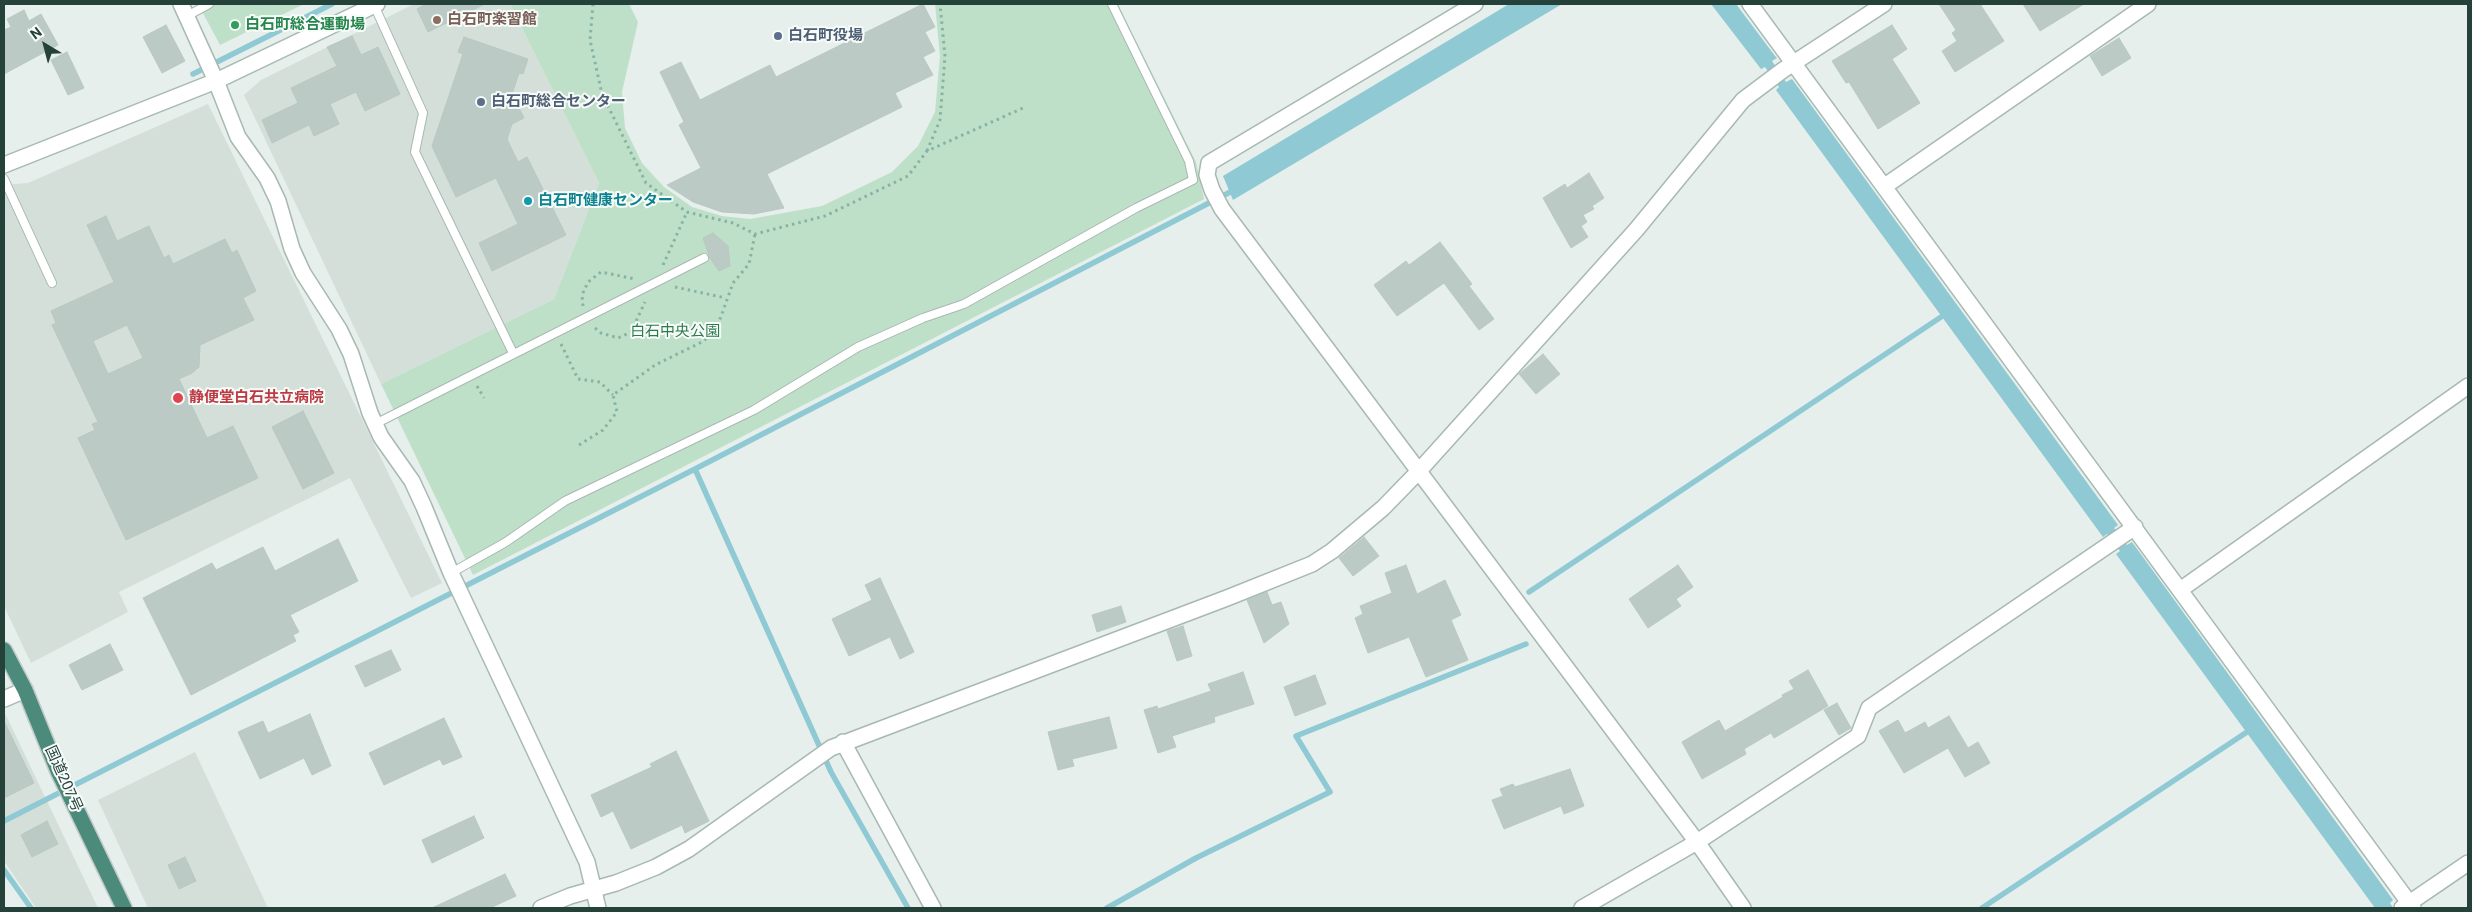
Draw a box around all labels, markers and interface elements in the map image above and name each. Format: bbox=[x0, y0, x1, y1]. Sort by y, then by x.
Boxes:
place label: 白石町楽習館 bbox=[447, 11, 537, 29]
marker: 白石町楽習館 bbox=[431, 14, 443, 26]
place label: 白石町総合運動場 bbox=[245, 16, 365, 34]
marker: 白石町総合運動場 bbox=[229, 19, 241, 31]
north arrow bbox=[20, 20, 70, 70]
text: N bbox=[27, 24, 45, 42]
place label: 白石町役場 bbox=[788, 27, 863, 45]
marker: 白石町役場 bbox=[772, 30, 784, 42]
place label: 白石町総合センター bbox=[491, 93, 626, 111]
marker: 白石町総合センター bbox=[475, 96, 487, 108]
place label: 白石町健康センター bbox=[538, 192, 673, 210]
marker: 白石町健康センター bbox=[522, 195, 534, 207]
park label: 白石中央公園 bbox=[630, 323, 720, 341]
place label: 静便堂白石共立病院 bbox=[189, 389, 324, 407]
marker: 静便堂白石共立病院 bbox=[171, 391, 185, 405]
street label: 国道207号 bbox=[40, 743, 86, 815]

